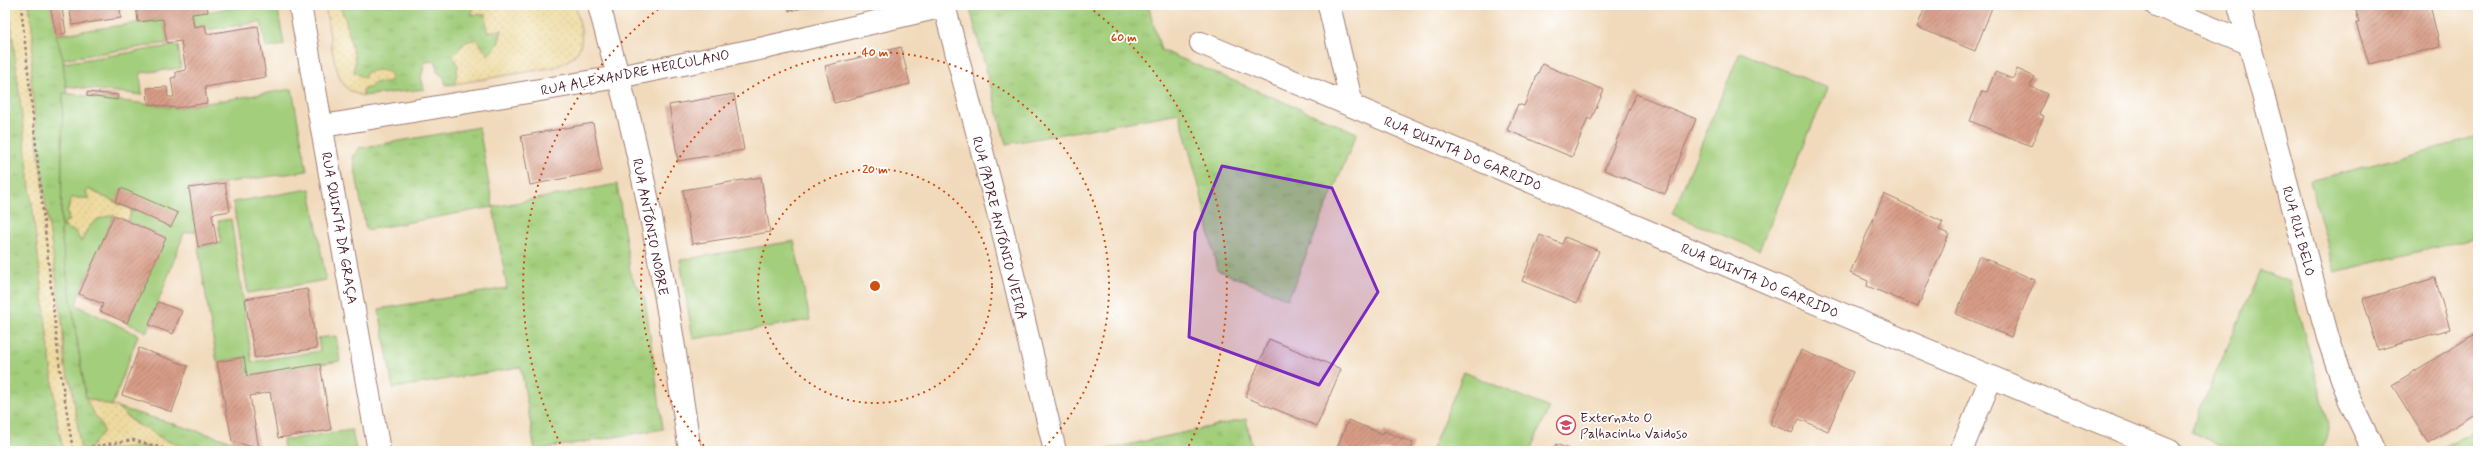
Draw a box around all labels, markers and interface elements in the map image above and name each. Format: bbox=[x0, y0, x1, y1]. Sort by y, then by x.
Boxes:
text: 60 m bbox=[1111, 30, 1137, 46]
text: 40 m bbox=[862, 45, 889, 61]
street label: RUA ALEXANDRE HERCULANO bbox=[539, 46, 731, 100]
street label: RUA QUINTA DO GARRIDO bbox=[1381, 112, 1544, 195]
street label: RUA PADRE ANTÓNIO VIEIRA bbox=[968, 135, 1031, 322]
street label: RUA QUINTA DA GRAÇA bbox=[317, 151, 361, 306]
street label: RUA ANTÓNIO NOBRE bbox=[628, 157, 672, 297]
text: 20 m bbox=[862, 162, 888, 178]
street label: RUA RUI BELO bbox=[2277, 184, 2319, 278]
street label: RUA QUINTA DO GARRIDO bbox=[1678, 239, 1841, 322]
centre of rings bbox=[868, 279, 882, 293]
place label: Externato O Palhacinho Vaidoso bbox=[1580, 409, 1687, 443]
school or university icon: Externato O Palhacinho Vaidoso bbox=[1555, 414, 1577, 436]

